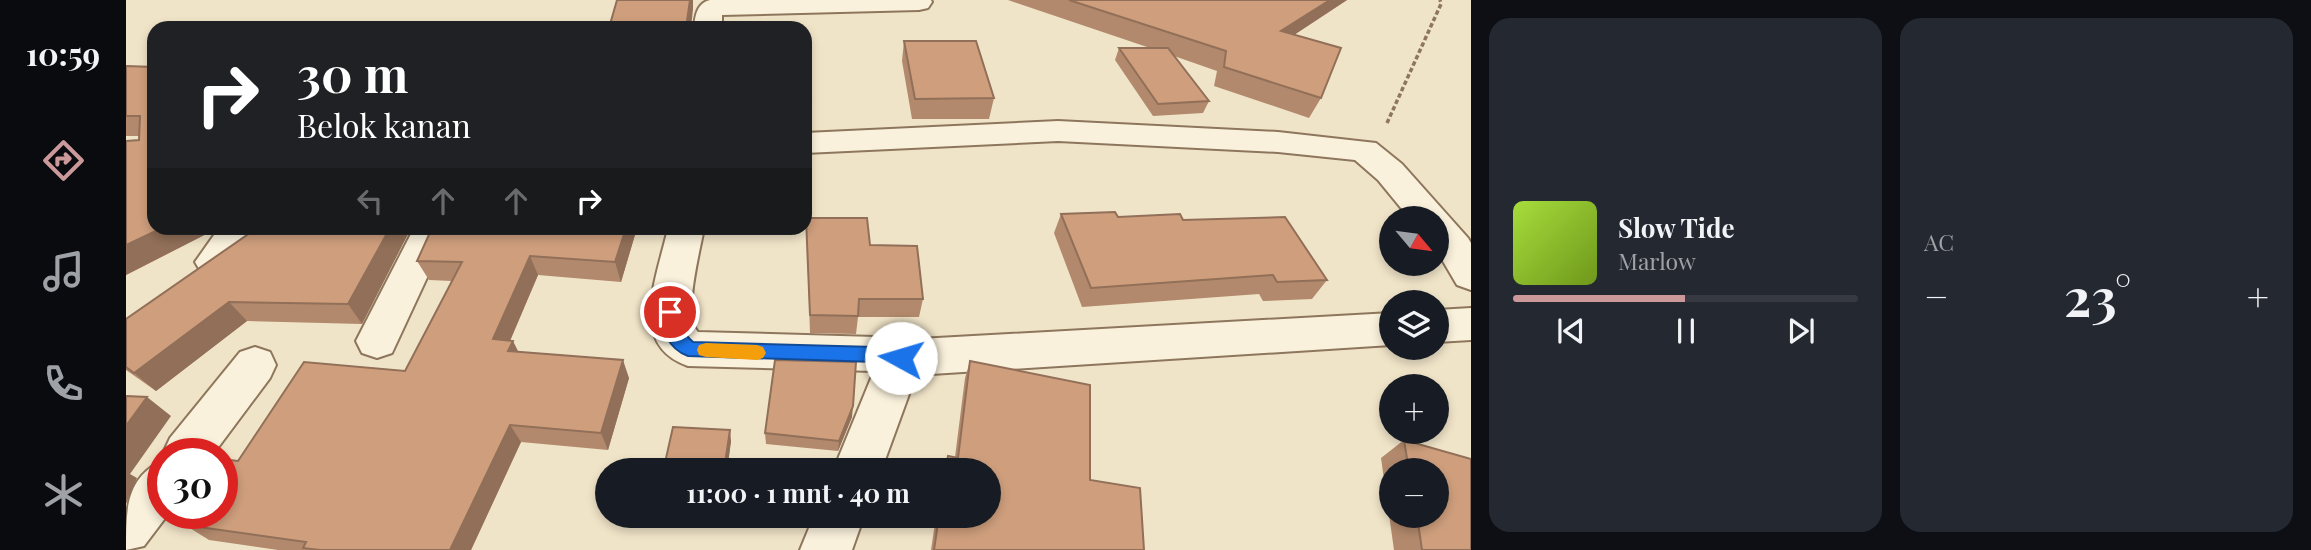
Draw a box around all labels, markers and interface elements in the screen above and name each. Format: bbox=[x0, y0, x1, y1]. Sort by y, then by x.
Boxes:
text: 10:59 bbox=[26, 31, 100, 74]
text: 30 m bbox=[297, 40, 408, 105]
icon: right bbox=[182, 49, 273, 140]
text: Belok kanan bbox=[297, 103, 471, 146]
icon: directions bbox=[39, 136, 88, 185]
icon: left bbox=[351, 182, 389, 220]
icon: ahead bbox=[424, 182, 462, 220]
icon: ahead bbox=[497, 182, 535, 220]
icon: right bbox=[570, 182, 608, 220]
north arrow bbox=[1379, 206, 1449, 276]
map controls bbox=[1379, 206, 1449, 528]
text: Slow Tide bbox=[1618, 210, 1735, 245]
text: AC bbox=[1924, 226, 1954, 257]
text: Marlow bbox=[1618, 245, 1696, 276]
icon: music bbox=[39, 247, 88, 296]
text: 23° bbox=[2064, 261, 2131, 330]
text: − bbox=[1924, 270, 1949, 321]
text: + bbox=[2247, 270, 2269, 321]
pin bbox=[640, 282, 700, 342]
button: layers bbox=[1379, 290, 1449, 360]
icon: arrive bbox=[651, 293, 689, 331]
icon: previous bbox=[1552, 312, 1590, 350]
icon: pause bbox=[1667, 312, 1705, 350]
icon: next bbox=[1782, 312, 1820, 350]
position arrow bbox=[864, 321, 938, 395]
icon: phone bbox=[39, 359, 88, 408]
button: + bbox=[1379, 374, 1449, 444]
speed limit sign: 30 bbox=[147, 438, 238, 529]
button: − bbox=[1379, 458, 1449, 528]
icon: climate bbox=[39, 470, 88, 519]
text: 11:00 · 1 mnt · 40 m bbox=[686, 475, 910, 510]

